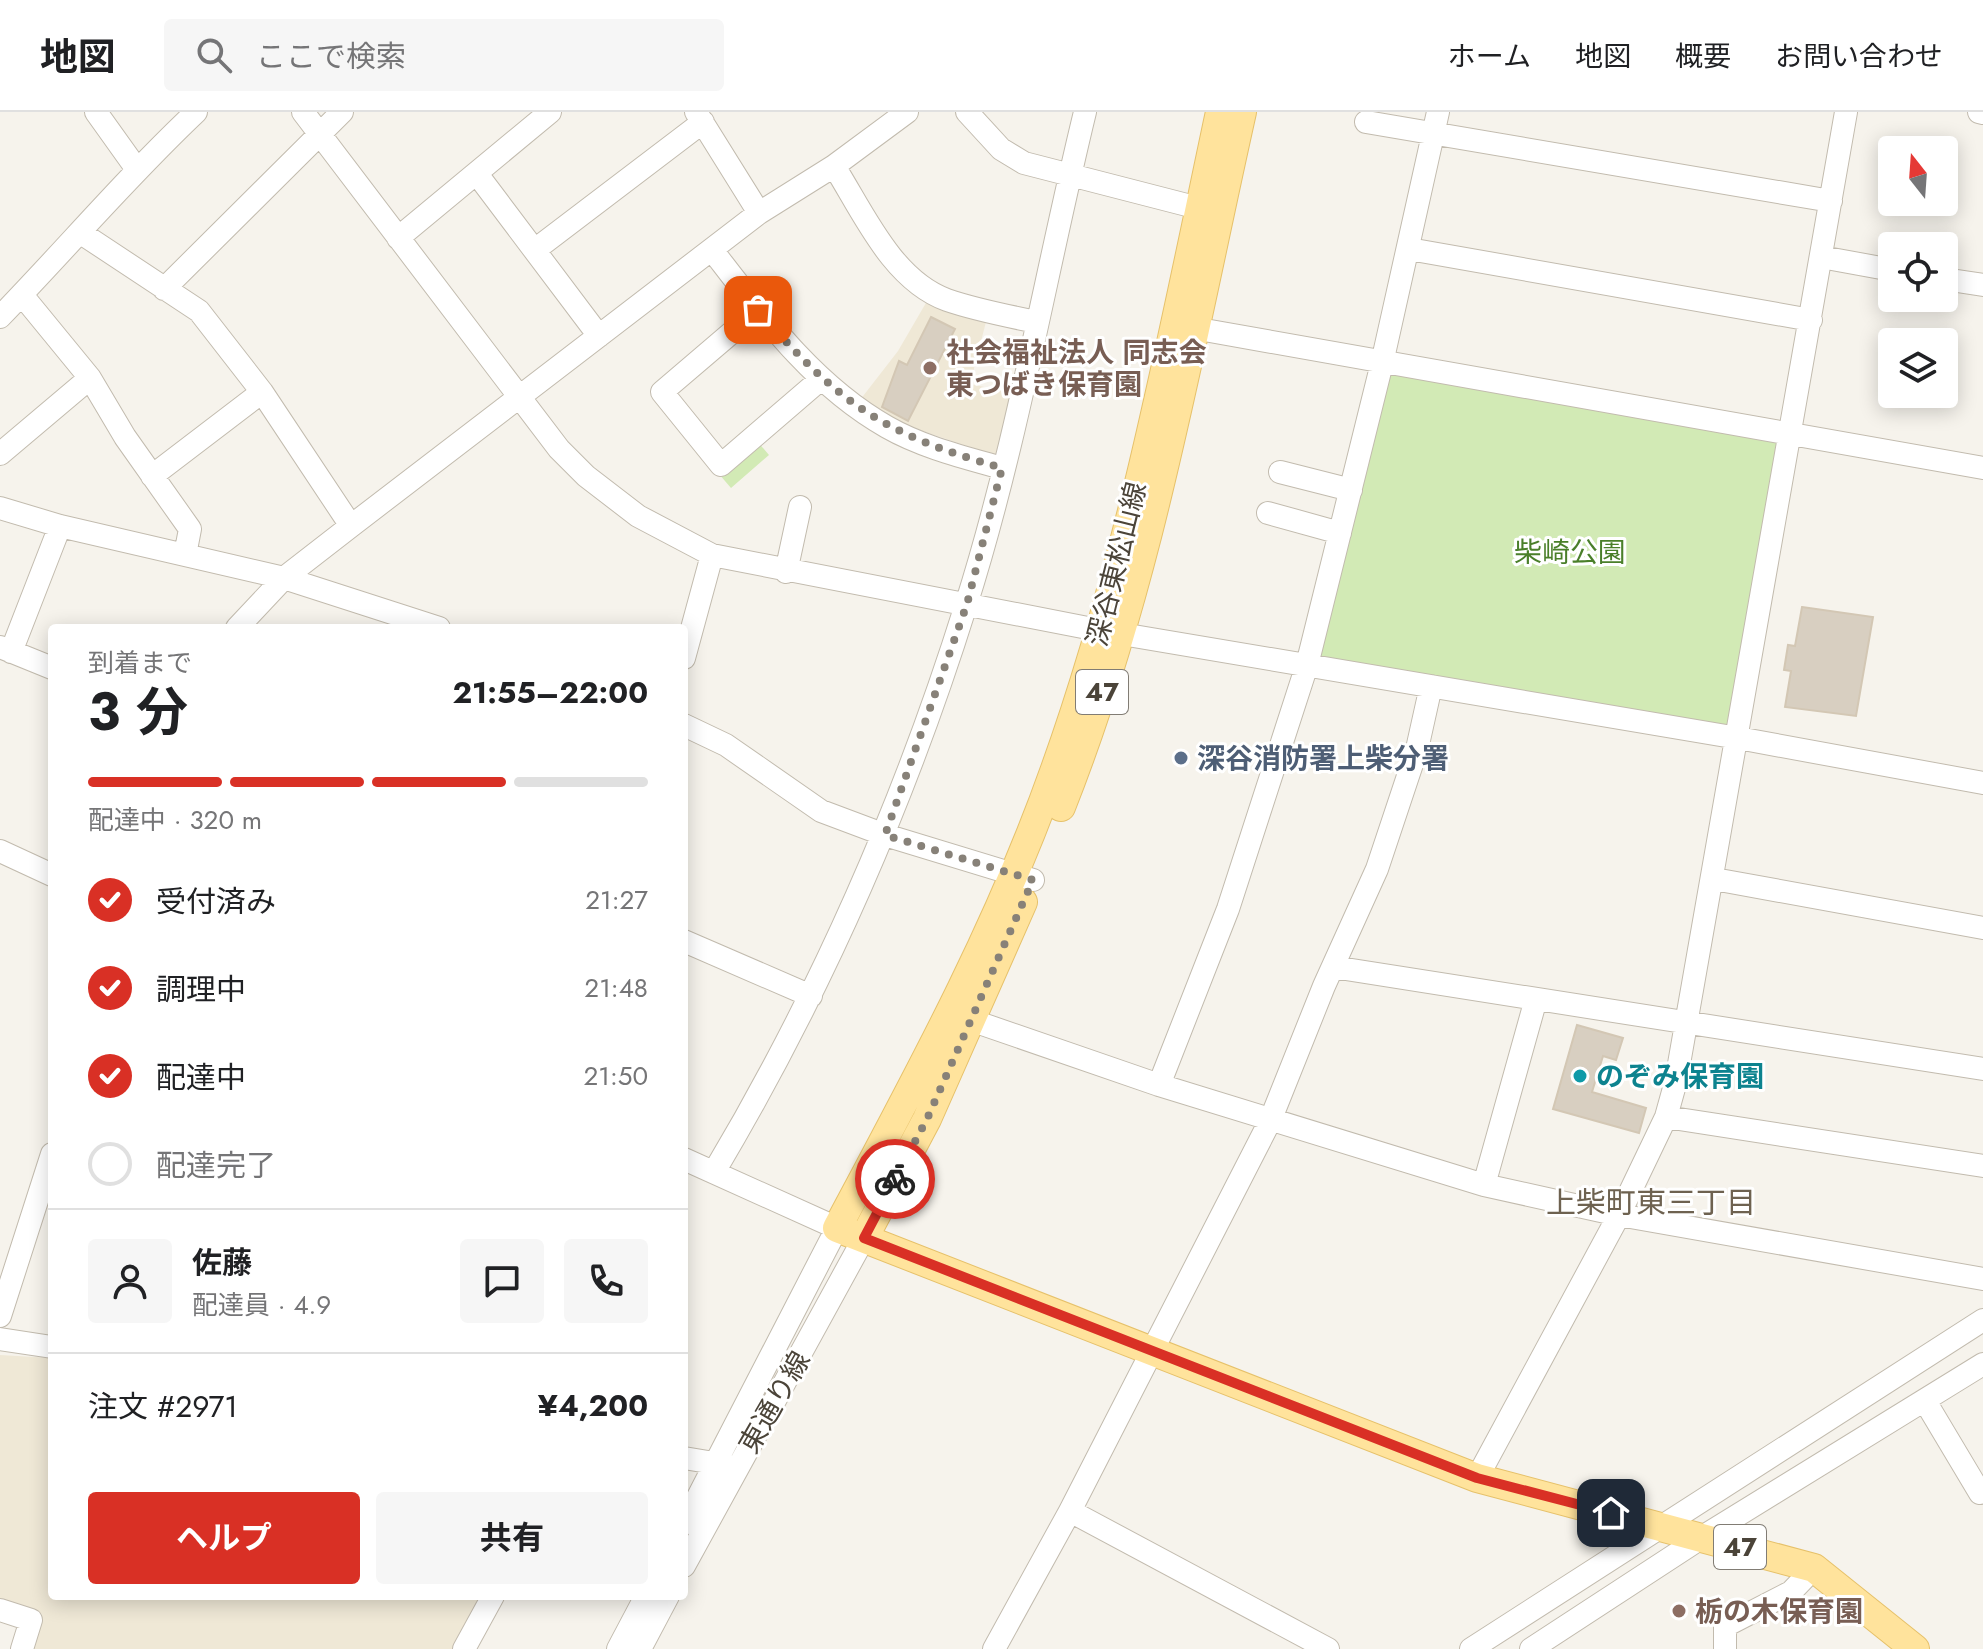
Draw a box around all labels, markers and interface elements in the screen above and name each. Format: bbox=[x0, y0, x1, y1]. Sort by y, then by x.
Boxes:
search box bbox=[164, 19, 724, 91]
text: 地図 bbox=[40, 29, 116, 84]
icon: search bbox=[192, 33, 236, 77]
text: ここで検索 bbox=[256, 35, 406, 78]
text: ホーム bbox=[1448, 36, 1531, 77]
text: 地図 bbox=[1575, 36, 1631, 77]
text: 概要 bbox=[1675, 36, 1731, 77]
text: お問い合わせ bbox=[1775, 36, 1943, 77]
north arrow bbox=[1878, 136, 1958, 216]
map controls bbox=[1878, 136, 1958, 408]
button: locate bbox=[1878, 232, 1958, 312]
pin bbox=[724, 276, 792, 344]
icon: bag bbox=[736, 288, 780, 332]
button: layers bbox=[1878, 328, 1958, 408]
place label: 社会福祉法人 同志会 東つばき保育園 bbox=[946, 332, 1206, 405]
marker: 社会福祉法人 同志会 東つばき保育園 bbox=[921, 359, 939, 377]
street label: 深谷東松山線 bbox=[1076, 478, 1157, 651]
park label: 柴崎公園 bbox=[1514, 532, 1626, 573]
text: 到着まで bbox=[88, 644, 192, 682]
road number: 47 bbox=[1076, 670, 1128, 714]
text: 21:55–22:00 bbox=[452, 671, 648, 714]
text: 3 分 bbox=[88, 674, 188, 750]
place label: 深谷消防署上柴分署 bbox=[1197, 738, 1449, 779]
marker: 深谷消防署上柴分署 bbox=[1172, 749, 1190, 767]
text: 配達中 · 320 m bbox=[88, 801, 262, 839]
icon: check bbox=[88, 878, 132, 922]
text: 受付済み bbox=[156, 880, 276, 923]
text: 21:27 bbox=[585, 881, 648, 919]
icon: check bbox=[88, 966, 132, 1010]
text: 調理中 bbox=[156, 968, 246, 1011]
text: 21:48 bbox=[584, 969, 648, 1007]
icon: check bbox=[88, 1054, 132, 1098]
text: 配達中 bbox=[156, 1056, 246, 1099]
place label: のぞみ保育園 bbox=[1596, 1056, 1764, 1097]
text: 21:50 bbox=[583, 1057, 648, 1095]
marker: のぞみ保育園 bbox=[1571, 1067, 1589, 1085]
courier bbox=[855, 1139, 935, 1219]
text: 配達完了 bbox=[156, 1144, 276, 1187]
icon: bike bbox=[873, 1157, 917, 1201]
district label: 上柴町東三丁目 bbox=[1546, 1181, 1756, 1224]
button: person bbox=[88, 1239, 172, 1323]
button: chat bbox=[460, 1239, 544, 1323]
button: phone bbox=[564, 1239, 648, 1323]
text: 佐藤 bbox=[192, 1241, 252, 1284]
text: 配達員 · 4.9 bbox=[192, 1286, 331, 1324]
street label: 東通り線 bbox=[729, 1343, 820, 1461]
text: ¥4,200 bbox=[538, 1384, 648, 1427]
text: 注文 #2971 bbox=[88, 1385, 238, 1428]
pin bbox=[1577, 1479, 1645, 1547]
icon: home bbox=[1589, 1491, 1633, 1535]
button: ヘルプ bbox=[88, 1492, 360, 1584]
button: 共有 bbox=[376, 1492, 648, 1584]
road number: 47 bbox=[1714, 1525, 1766, 1569]
place label: 栃の木保育園 bbox=[1695, 1591, 1863, 1632]
marker: 栃の木保育園 bbox=[1670, 1602, 1688, 1620]

